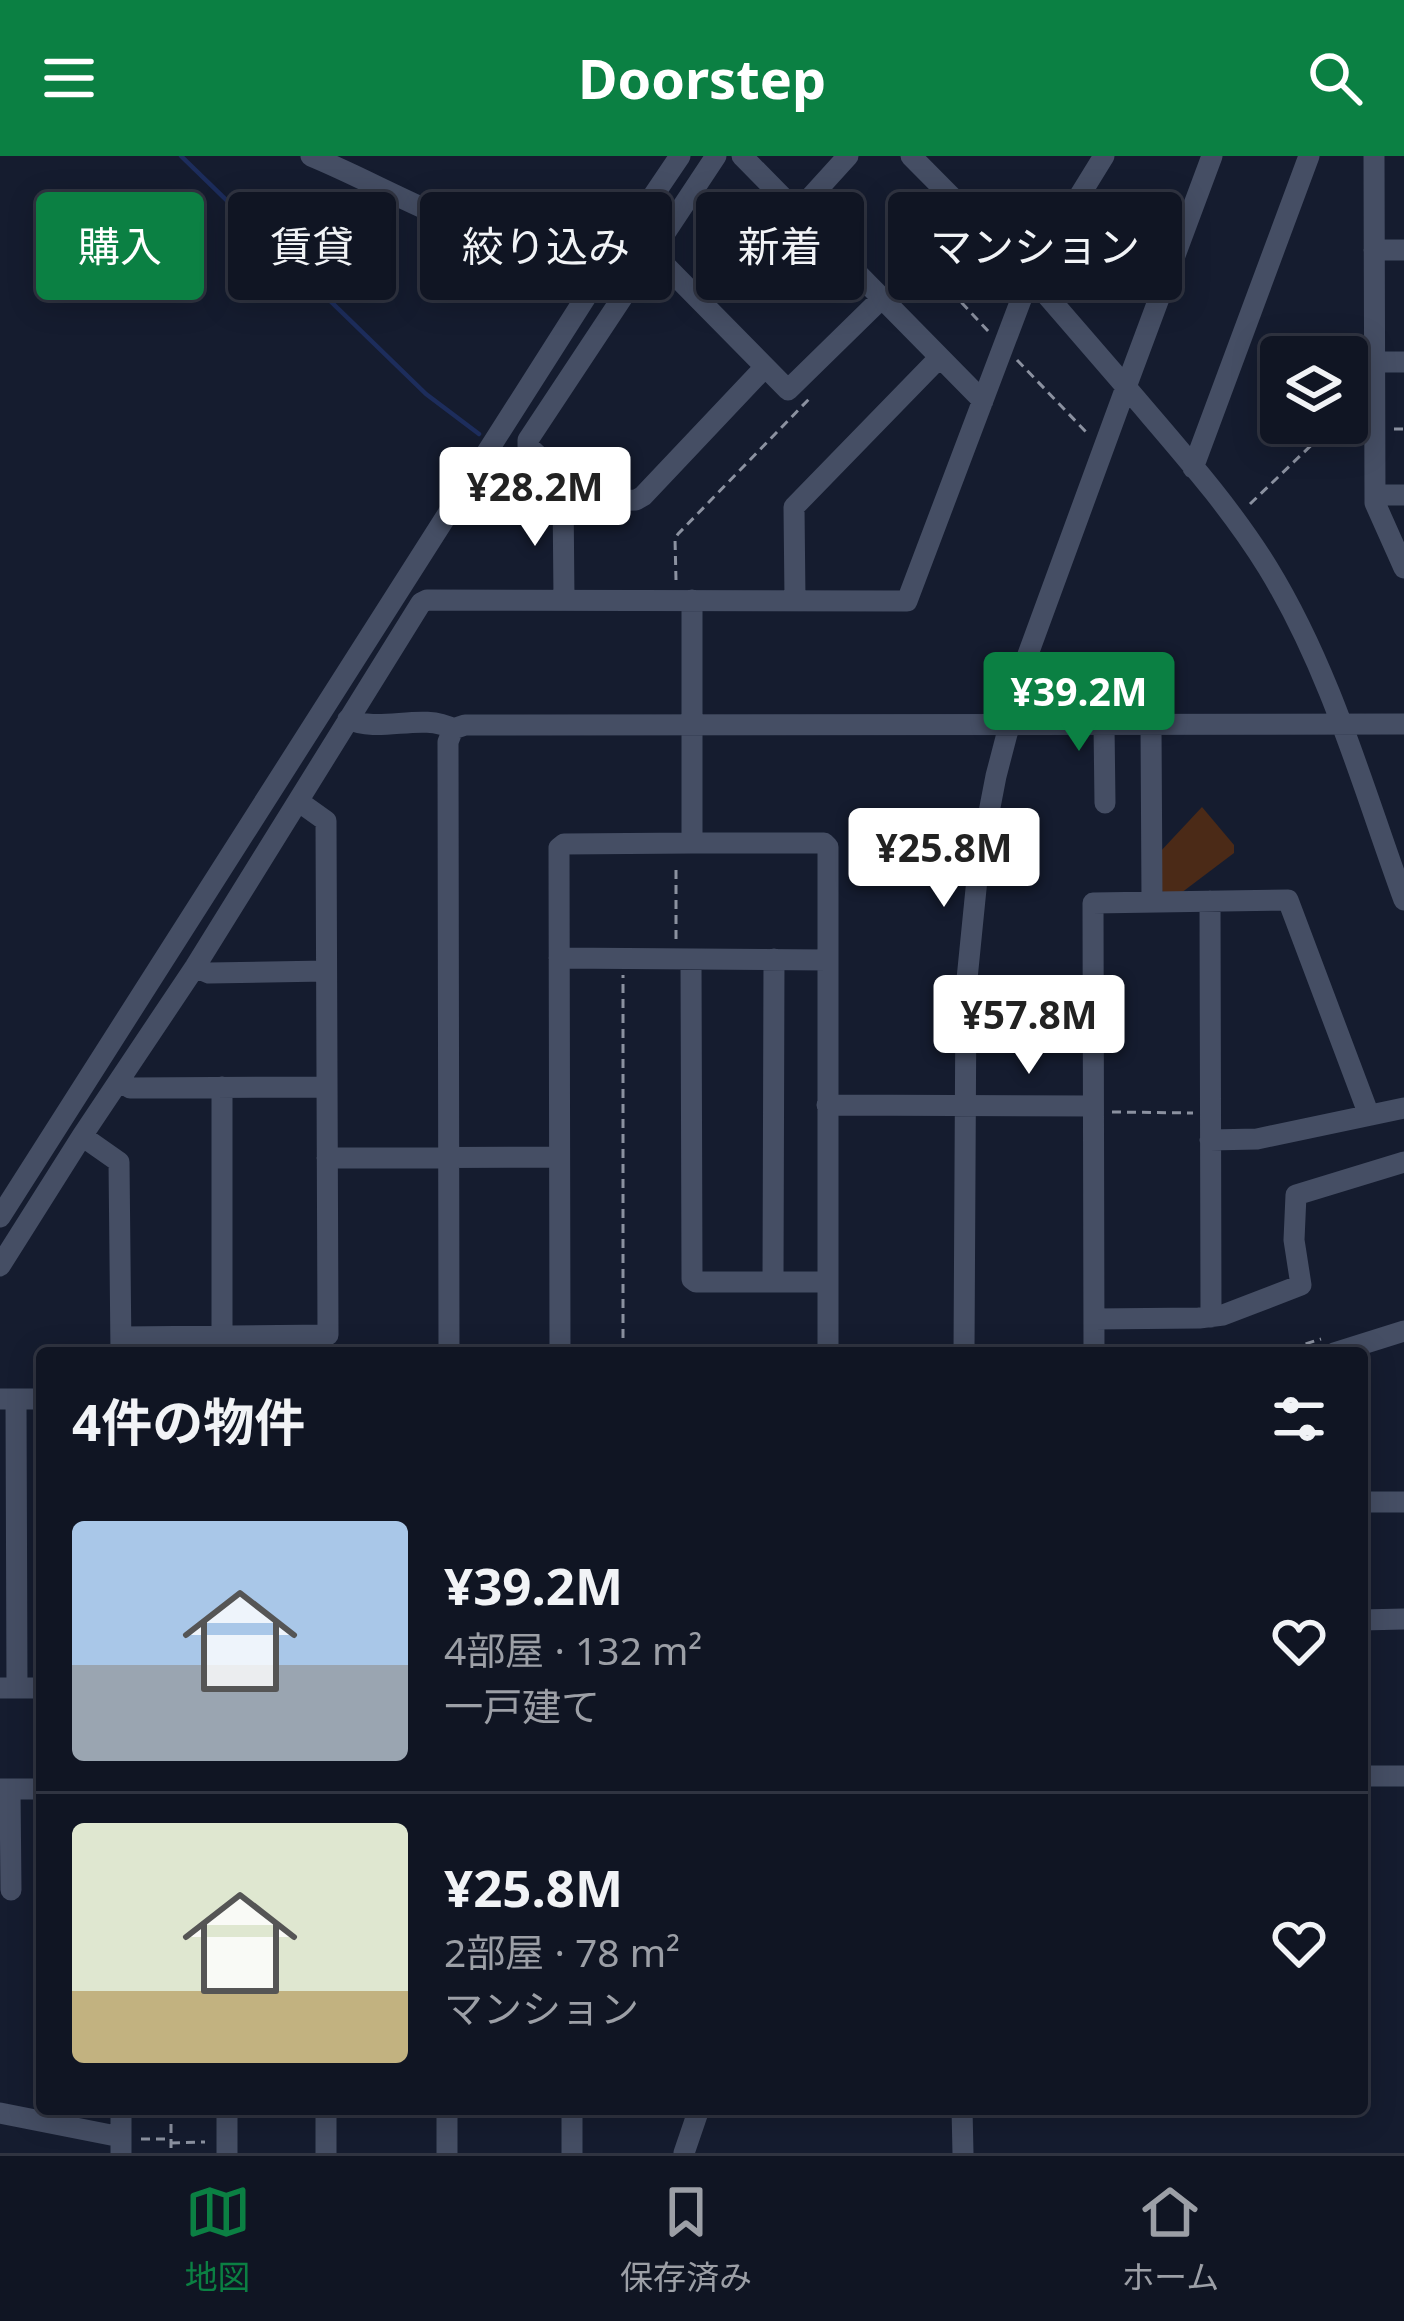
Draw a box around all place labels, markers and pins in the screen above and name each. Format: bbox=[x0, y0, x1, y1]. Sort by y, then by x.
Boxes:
pin: ¥28.2M bbox=[437, 447, 633, 549]
pin: ¥39.2M bbox=[981, 652, 1177, 754]
pin: ¥25.8M bbox=[846, 808, 1042, 910]
pin: ¥57.8M bbox=[931, 975, 1127, 1077]

